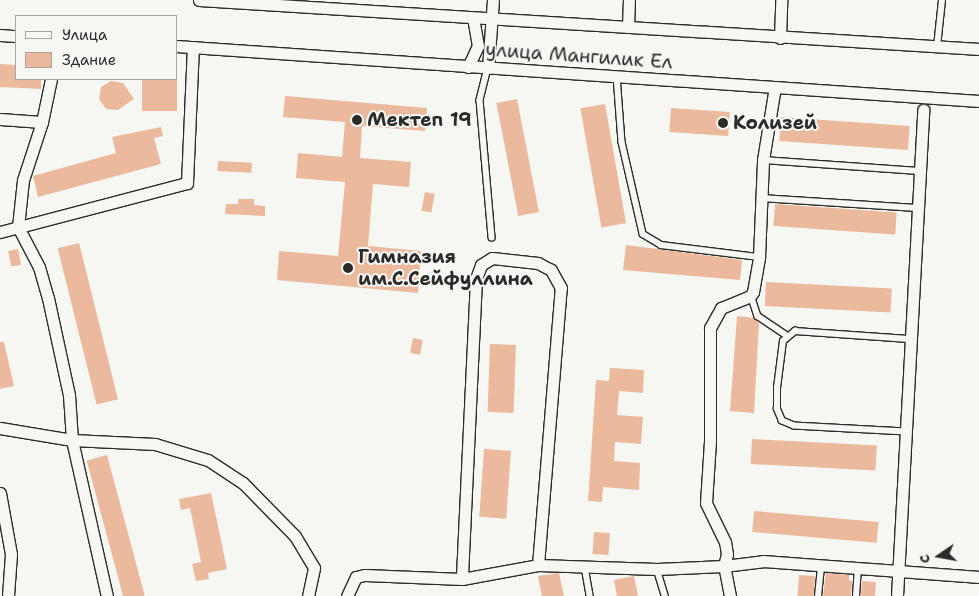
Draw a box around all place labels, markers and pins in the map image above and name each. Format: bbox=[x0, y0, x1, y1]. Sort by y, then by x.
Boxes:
place label: Мектеп 19 bbox=[367, 109, 472, 131]
place label: Колизей bbox=[733, 112, 817, 134]
marker: Мектеп 19 bbox=[351, 114, 363, 126]
marker: Колизей bbox=[717, 117, 729, 129]
place label: Гимназия им.С.Сейфуллина bbox=[358, 246, 533, 290]
marker: Гимназия им.С.Сейфуллина bbox=[342, 262, 354, 274]

